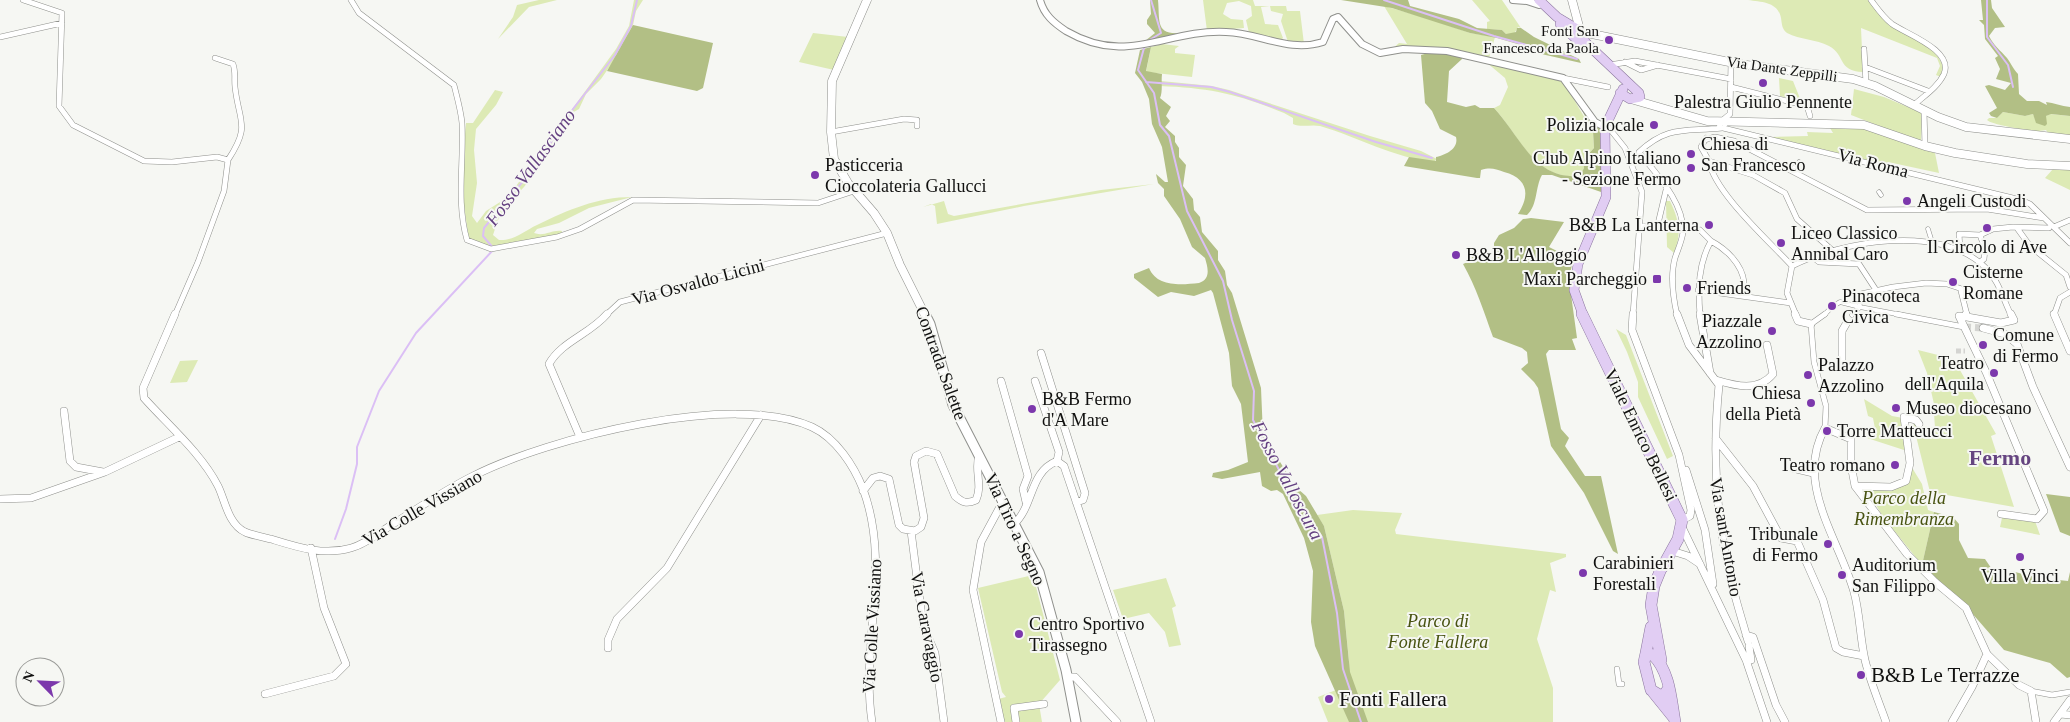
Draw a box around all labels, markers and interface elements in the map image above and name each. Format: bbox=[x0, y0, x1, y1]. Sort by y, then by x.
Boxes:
place label: Fonti San Francesco da Paola bbox=[1483, 23, 1599, 56]
marker: Fonti San Francesco da Paola bbox=[1603, 34, 1615, 46]
street label: Via Dante Zeppilli bbox=[1726, 53, 1838, 85]
marker: Palestra Giulio Pennente bbox=[1757, 77, 1769, 89]
place label: Palestra Giulio Pennente bbox=[1674, 92, 1852, 112]
water label: Fosso Vallasciano bbox=[481, 105, 580, 230]
place label: Polizia locale bbox=[1547, 115, 1644, 135]
marker: Polizia locale bbox=[1648, 119, 1660, 131]
place label: Chiesa di San Francesco bbox=[1701, 134, 1805, 175]
street label: Via Roma bbox=[1835, 145, 1911, 181]
place label: Club Alpino Italiano - Sezione Fermo bbox=[1533, 148, 1681, 189]
marker: Chiesa di San Francesco bbox=[1685, 148, 1697, 160]
place label: Pasticceria Cioccolateria Gallucci bbox=[825, 155, 986, 196]
marker: Club Alpino Italiano - Sezione Fermo bbox=[1685, 162, 1697, 174]
marker: Pasticceria Cioccolateria Gallucci bbox=[809, 169, 821, 181]
place label: Angeli Custodi bbox=[1917, 191, 2027, 211]
marker: Angeli Custodi bbox=[1901, 195, 1913, 207]
place label: B&B La Lanterna bbox=[1569, 215, 1699, 235]
marker: B&B La Lanterna bbox=[1703, 219, 1715, 231]
marker: Il Circolo di Ave bbox=[1981, 222, 1993, 234]
place label: Liceo Classico Annibal Caro bbox=[1791, 223, 1897, 264]
marker: Liceo Classico Annibal Caro bbox=[1775, 237, 1787, 249]
place label: Il Circolo di Ave bbox=[1927, 237, 2047, 257]
place label: B&B L'Alloggio bbox=[1466, 245, 1587, 265]
marker: B&B L'Alloggio bbox=[1450, 249, 1462, 261]
street label: Via Osvaldo Licini bbox=[629, 255, 767, 309]
place label: Cisterne Romane bbox=[1963, 262, 2023, 303]
place label: Maxi Parcheggio bbox=[1524, 269, 1647, 289]
marker: Maxi Parcheggio bbox=[1651, 273, 1663, 285]
marker: Cisterne Romane bbox=[1947, 276, 1959, 288]
place label: Friends bbox=[1697, 278, 1751, 298]
marker: Friends bbox=[1681, 282, 1693, 294]
place label: Pinacoteca Civica bbox=[1842, 286, 1920, 327]
marker: Pinacoteca Civica bbox=[1826, 300, 1838, 312]
street label: Contrada Salette bbox=[911, 303, 971, 423]
place label: Piazzale Azzolino bbox=[1696, 311, 1762, 352]
marker: Piazzale Azzolino bbox=[1766, 325, 1778, 337]
place label: Comune di Fermo bbox=[1993, 325, 2059, 366]
marker: Comune di Fermo bbox=[1977, 339, 1989, 351]
place label: Teatro dell'Aquila bbox=[1905, 353, 1984, 394]
place label: Palazzo Azzolino bbox=[1818, 355, 1884, 396]
street label: Viale Enrico Bellesi bbox=[1600, 366, 1682, 504]
marker: Teatro dell'Aquila bbox=[1988, 367, 2000, 379]
marker: Palazzo Azzolino bbox=[1802, 369, 1814, 381]
place label: Chiesa della Pietà bbox=[1726, 383, 1801, 424]
place label: B&B Fermo d'A Mare bbox=[1042, 389, 1132, 430]
marker: Chiesa della Pietà bbox=[1805, 397, 1817, 409]
place label: Museo diocesano bbox=[1906, 398, 2031, 418]
marker: Museo diocesano bbox=[1890, 402, 1902, 414]
marker: B&B Fermo d'A Mare bbox=[1026, 403, 1038, 415]
water label: Fosso Valloscura bbox=[1247, 416, 1328, 543]
place label: Torre Matteucci bbox=[1837, 421, 1952, 441]
marker: Torre Matteucci bbox=[1821, 425, 1833, 437]
district label: Fermo bbox=[1969, 445, 2031, 470]
place label: Teatro romano bbox=[1780, 455, 1885, 475]
marker: Teatro romano bbox=[1889, 459, 1901, 471]
street label: Via Colle Vissiano bbox=[359, 466, 485, 550]
street label: Via Tiro a Segno bbox=[980, 470, 1050, 588]
street label: Via sant'Antonio bbox=[1706, 476, 1746, 598]
park label: Parco della Rimembranza bbox=[1853, 488, 1954, 529]
place label: Tribunale di Fermo bbox=[1749, 524, 1818, 565]
marker: Tribunale di Fermo bbox=[1822, 538, 1834, 550]
marker: Villa Vinci bbox=[2014, 551, 2026, 563]
place label: Carabinieri Forestali bbox=[1593, 553, 1674, 594]
place label: Auditorium San Filippo bbox=[1852, 555, 1936, 596]
street label: Via Colle Vissiano bbox=[858, 558, 886, 694]
place label: Villa Vinci bbox=[1981, 566, 2059, 586]
marker: Carabinieri Forestali bbox=[1577, 567, 1589, 579]
marker: Auditorium San Filippo bbox=[1836, 569, 1848, 581]
street label: Via Caravaggio bbox=[906, 570, 948, 684]
park label: Parco di Fonte Fallera bbox=[1387, 611, 1488, 652]
place label: Centro Sportivo Tirassegno bbox=[1029, 614, 1145, 655]
marker: Centro Sportivo Tirassegno bbox=[1013, 628, 1025, 640]
north arrow bbox=[15, 657, 65, 707]
place label: B&B Le Terrazze bbox=[1871, 663, 2020, 687]
text: N bbox=[20, 669, 37, 685]
marker: B&B Le Terrazze bbox=[1855, 669, 1867, 681]
place label: Fonti Fallera bbox=[1339, 687, 1448, 711]
marker: Fonti Fallera bbox=[1323, 693, 1335, 705]

